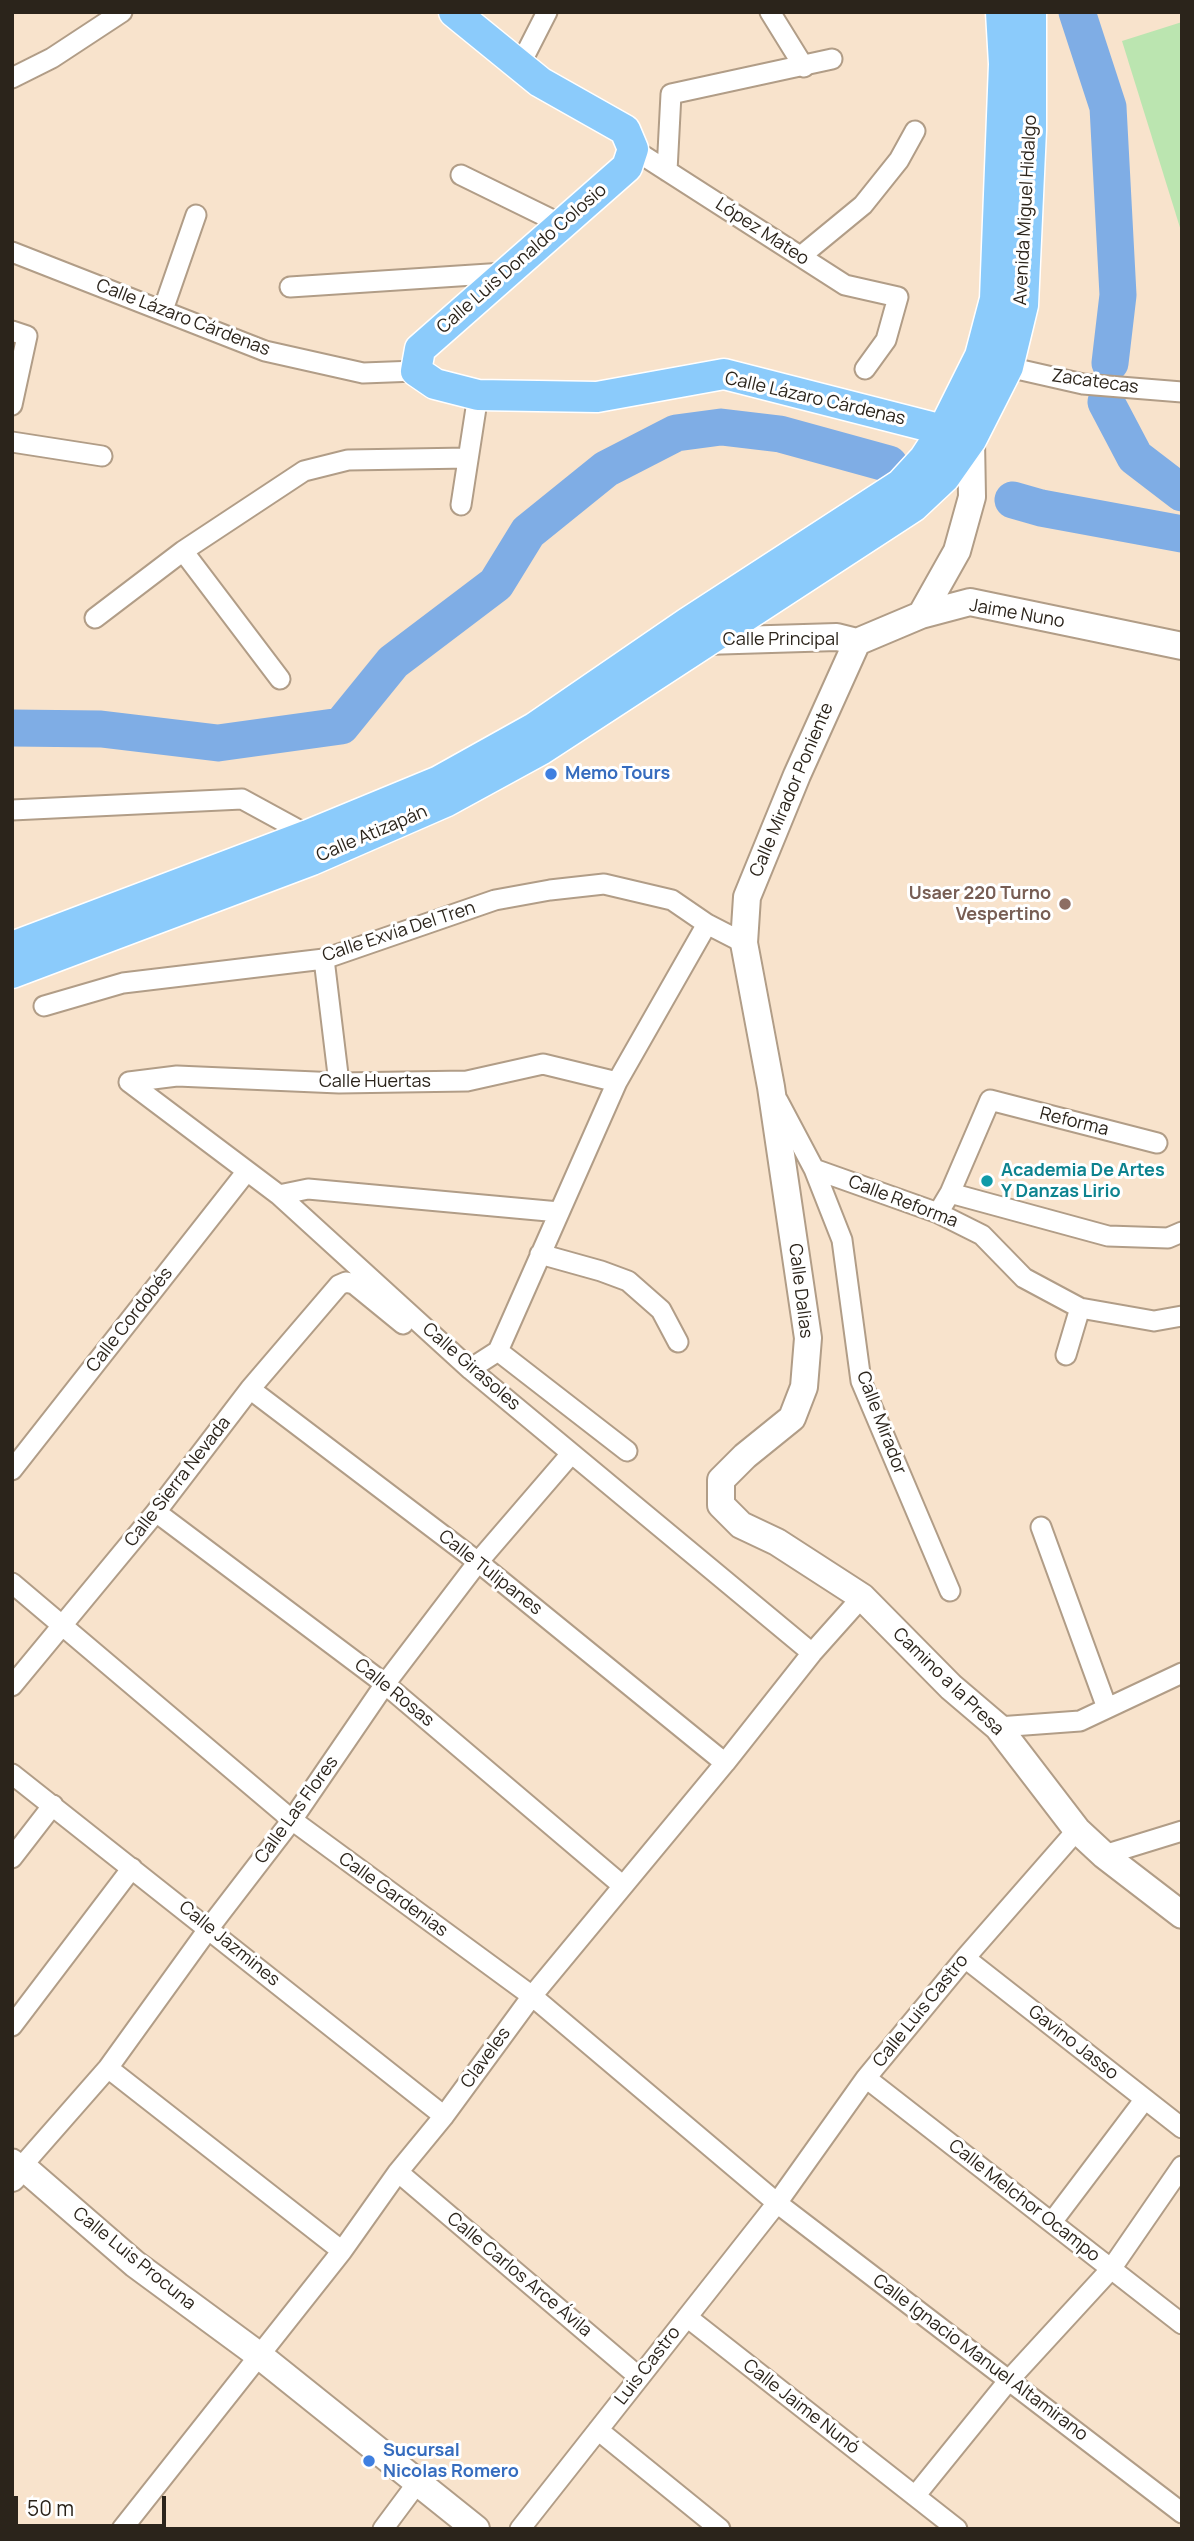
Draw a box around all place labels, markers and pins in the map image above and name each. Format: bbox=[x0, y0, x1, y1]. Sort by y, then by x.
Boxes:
place label: Memo Tours bbox=[565, 763, 670, 785]
marker: Memo Tours bbox=[543, 766, 559, 782]
place label: Usaer 220 Turno Vespertino bbox=[909, 883, 1051, 926]
marker: Usaer 220 Turno Vespertino bbox=[1057, 896, 1073, 912]
place label: Academia De Artes Y Danzas Lirio bbox=[1001, 1160, 1165, 1202]
marker: Academia De Artes Y Danzas Lirio bbox=[979, 1173, 995, 1189]
place label: Sucursal Nicolas Romero bbox=[383, 2440, 519, 2482]
marker: Sucursal Nicolas Romero bbox=[361, 2453, 377, 2469]

